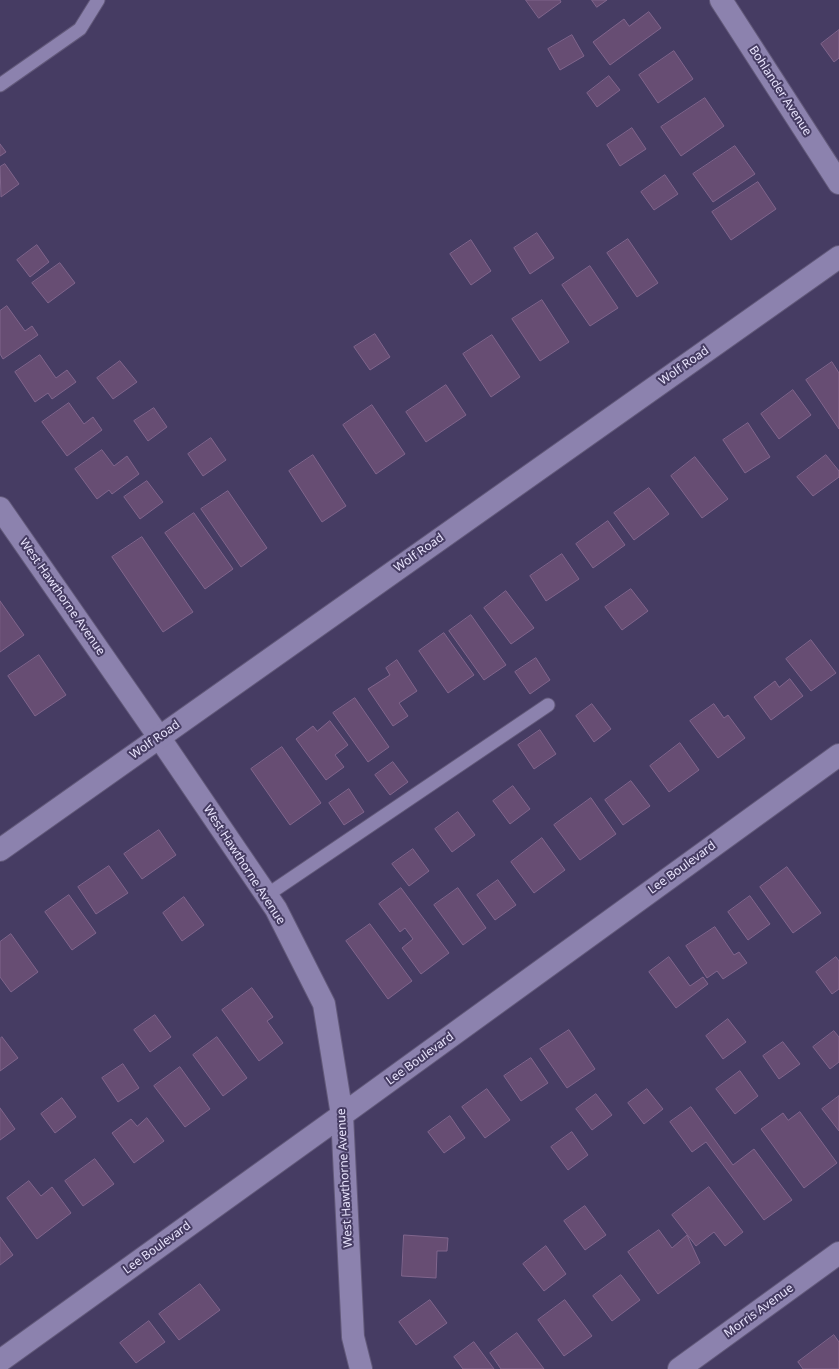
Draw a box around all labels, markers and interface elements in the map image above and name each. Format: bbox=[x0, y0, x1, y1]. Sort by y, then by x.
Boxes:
street label: Bohlander Avenue bbox=[746, 43, 814, 139]
street label: Wolf Road bbox=[656, 344, 712, 388]
street label: Wolf Road bbox=[391, 531, 447, 575]
street label: West Hawthorne Avenue bbox=[16, 536, 108, 658]
street label: Wolf Road bbox=[127, 718, 183, 762]
street label: West Hawthorne Avenue bbox=[200, 803, 288, 927]
street label: Lee Boulevard bbox=[645, 839, 719, 897]
street label: Lee Boulevard bbox=[383, 1030, 457, 1088]
street label: West Hawthorne Avenue bbox=[334, 1108, 356, 1248]
street label: Lee Boulevard bbox=[120, 1219, 194, 1277]
street label: Morris Avenue bbox=[722, 1281, 796, 1341]

